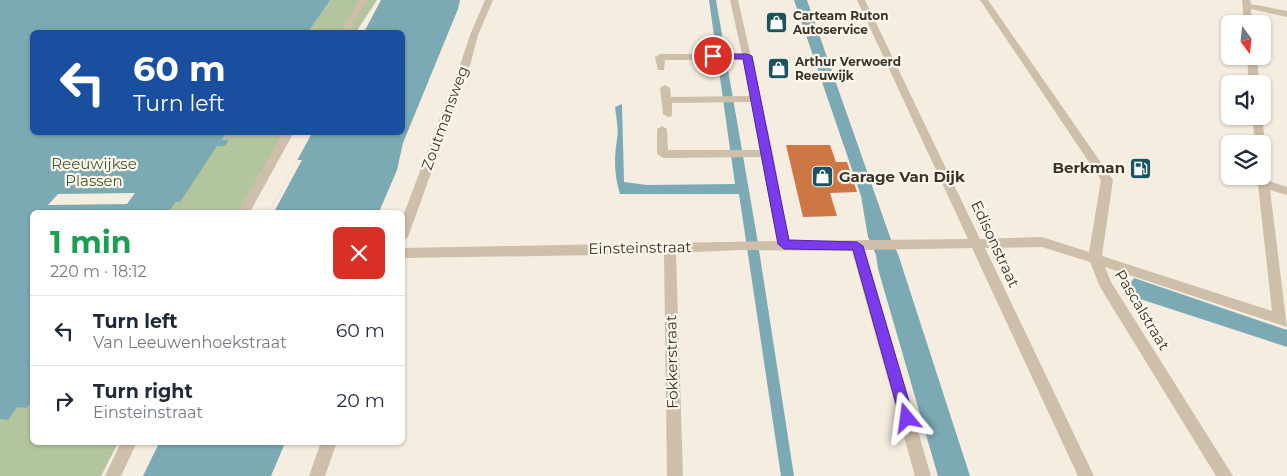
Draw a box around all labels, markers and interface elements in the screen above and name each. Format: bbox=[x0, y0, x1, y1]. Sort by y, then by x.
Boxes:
place label: Carteam Ruton Autoservice bbox=[792, 8, 888, 37]
shop icon: Carteam Ruton Autoservice bbox=[765, 11, 789, 35]
north arrow bbox=[1221, 15, 1271, 65]
map controls bbox=[1221, 15, 1271, 185]
pin bbox=[692, 35, 734, 77]
icon: arrive bbox=[699, 42, 727, 70]
text: 60 m bbox=[133, 47, 226, 90]
icon: left bbox=[50, 50, 115, 115]
place label: Arthur Verwoerd Reeuwijk bbox=[794, 54, 901, 83]
shop icon: Arthur Verwoerd Reeuwijk bbox=[767, 57, 791, 81]
street label: Zoutmansweg bbox=[417, 63, 472, 173]
button: sound bbox=[1221, 75, 1271, 125]
text: Turn left bbox=[133, 90, 225, 117]
button: layers bbox=[1221, 135, 1271, 185]
park label: Reeuwijkse Plassen bbox=[51, 154, 137, 190]
fuel station icon: Berkman bbox=[1129, 156, 1153, 180]
place label: Berkman bbox=[1053, 158, 1125, 177]
shop icon: Garage Van Dijk bbox=[811, 165, 835, 189]
place label: Garage Van Dijk bbox=[839, 167, 965, 186]
street label: Edisonstraat bbox=[967, 197, 1024, 290]
text: 1 min bbox=[50, 224, 131, 261]
button: close bbox=[333, 227, 385, 279]
street label: Einsteinstraat bbox=[588, 237, 692, 258]
text: 220 m · 18:12 bbox=[50, 262, 147, 281]
street label: Pascalstraat bbox=[1111, 266, 1174, 353]
text: Turn left bbox=[93, 310, 178, 333]
street label: Fokkerstraat bbox=[661, 315, 682, 409]
icon: left bbox=[50, 317, 78, 345]
text: 60 m bbox=[336, 319, 385, 342]
text: Van Leeuwenhoekstraat bbox=[93, 333, 287, 352]
text: Turn right bbox=[93, 380, 193, 403]
icon: right bbox=[50, 387, 78, 415]
text: 20 m bbox=[337, 389, 385, 412]
position arrow bbox=[880, 391, 932, 443]
text: Einsteinstraat bbox=[93, 403, 203, 422]

